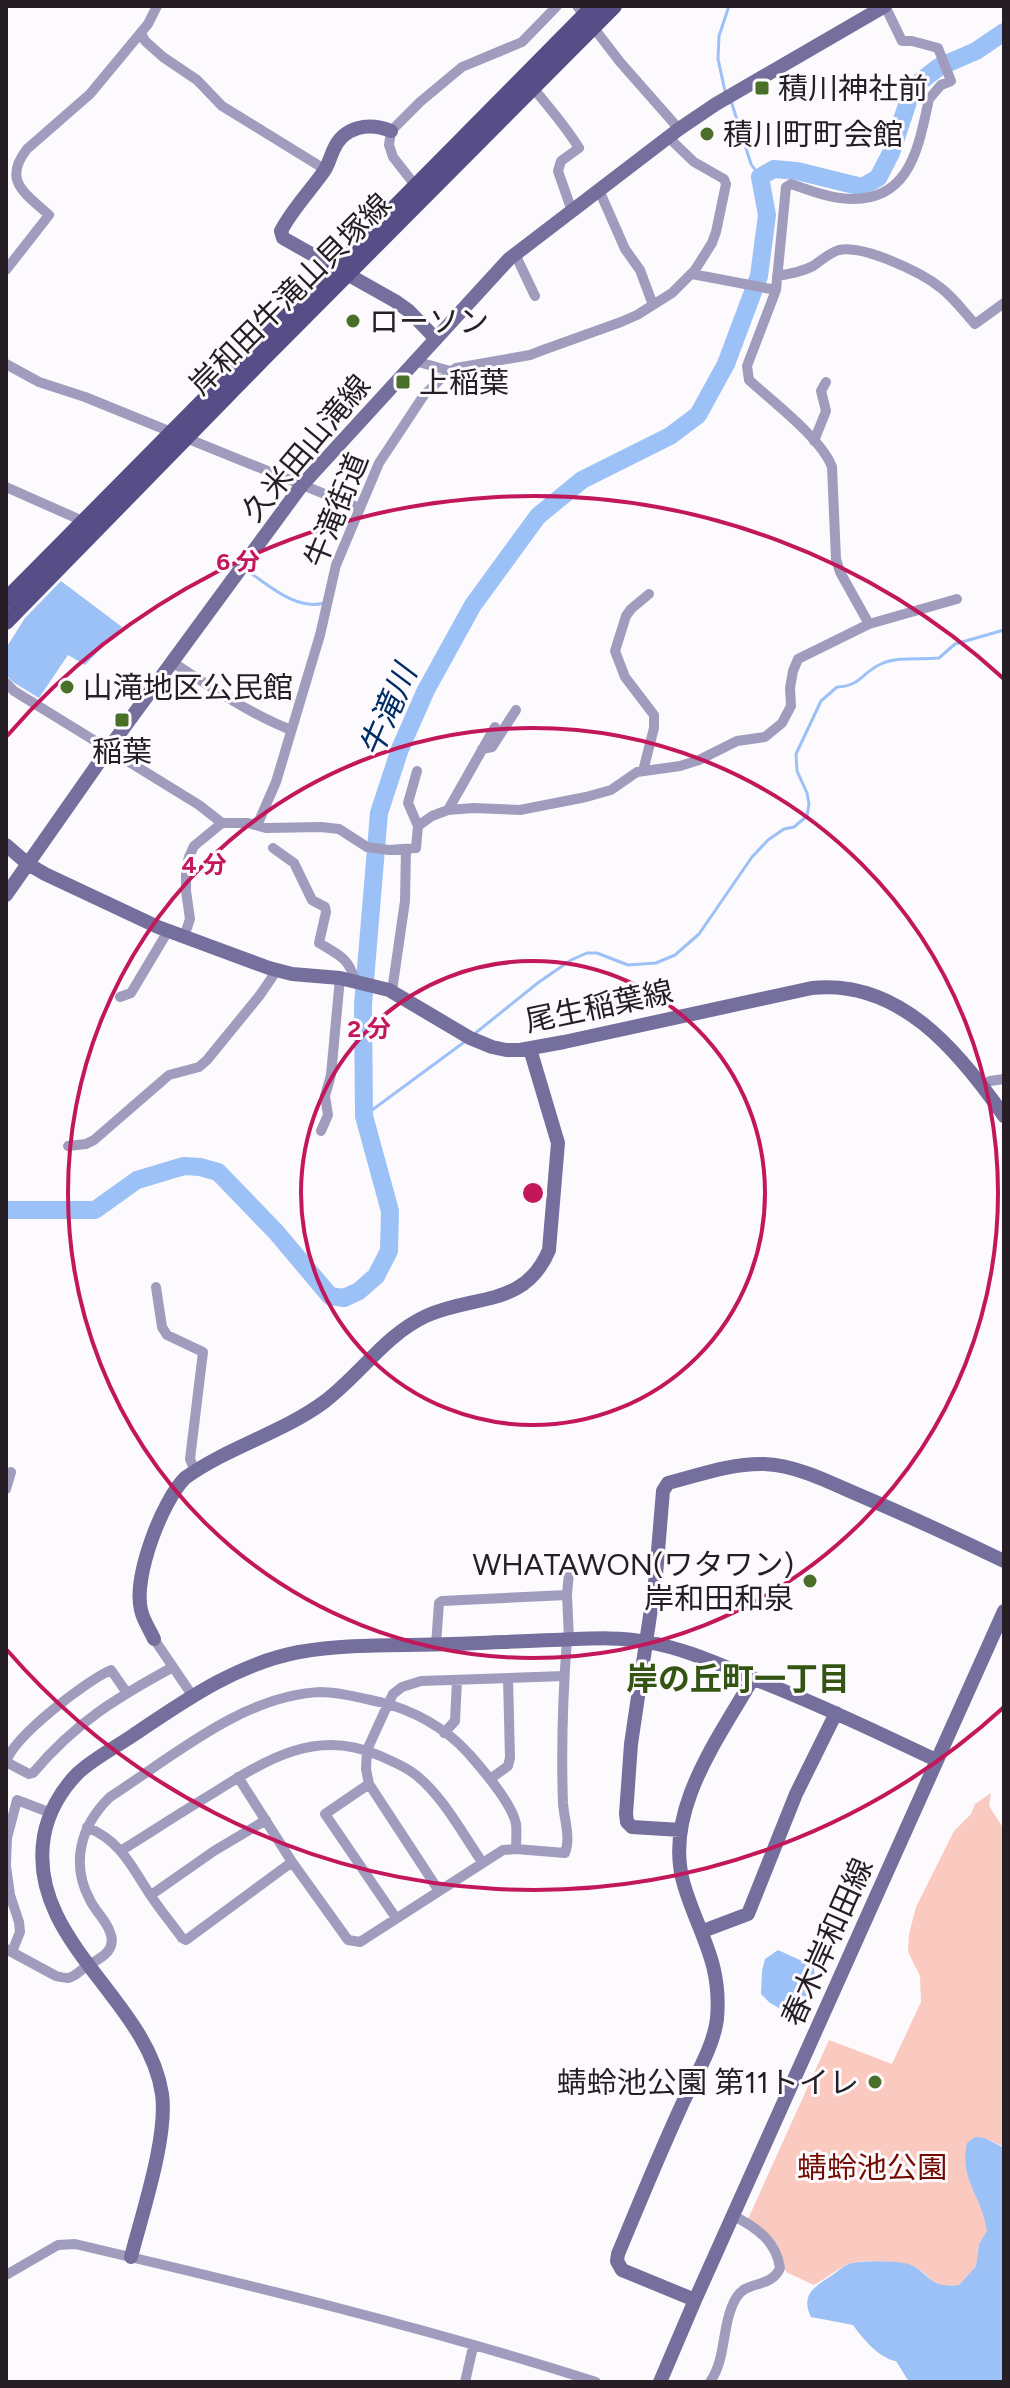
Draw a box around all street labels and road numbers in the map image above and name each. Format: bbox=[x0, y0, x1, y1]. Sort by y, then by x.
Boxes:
street label: 岸和田牛滝山貝塚線 bbox=[181, 185, 399, 403]
street label: 久米田山滝線 bbox=[234, 367, 378, 529]
street label: 牛滝街道 bbox=[296, 447, 376, 573]
street label: 尾生稲葉線 bbox=[522, 972, 676, 1040]
street label: 春木岸和田線 bbox=[773, 1852, 881, 2032]

